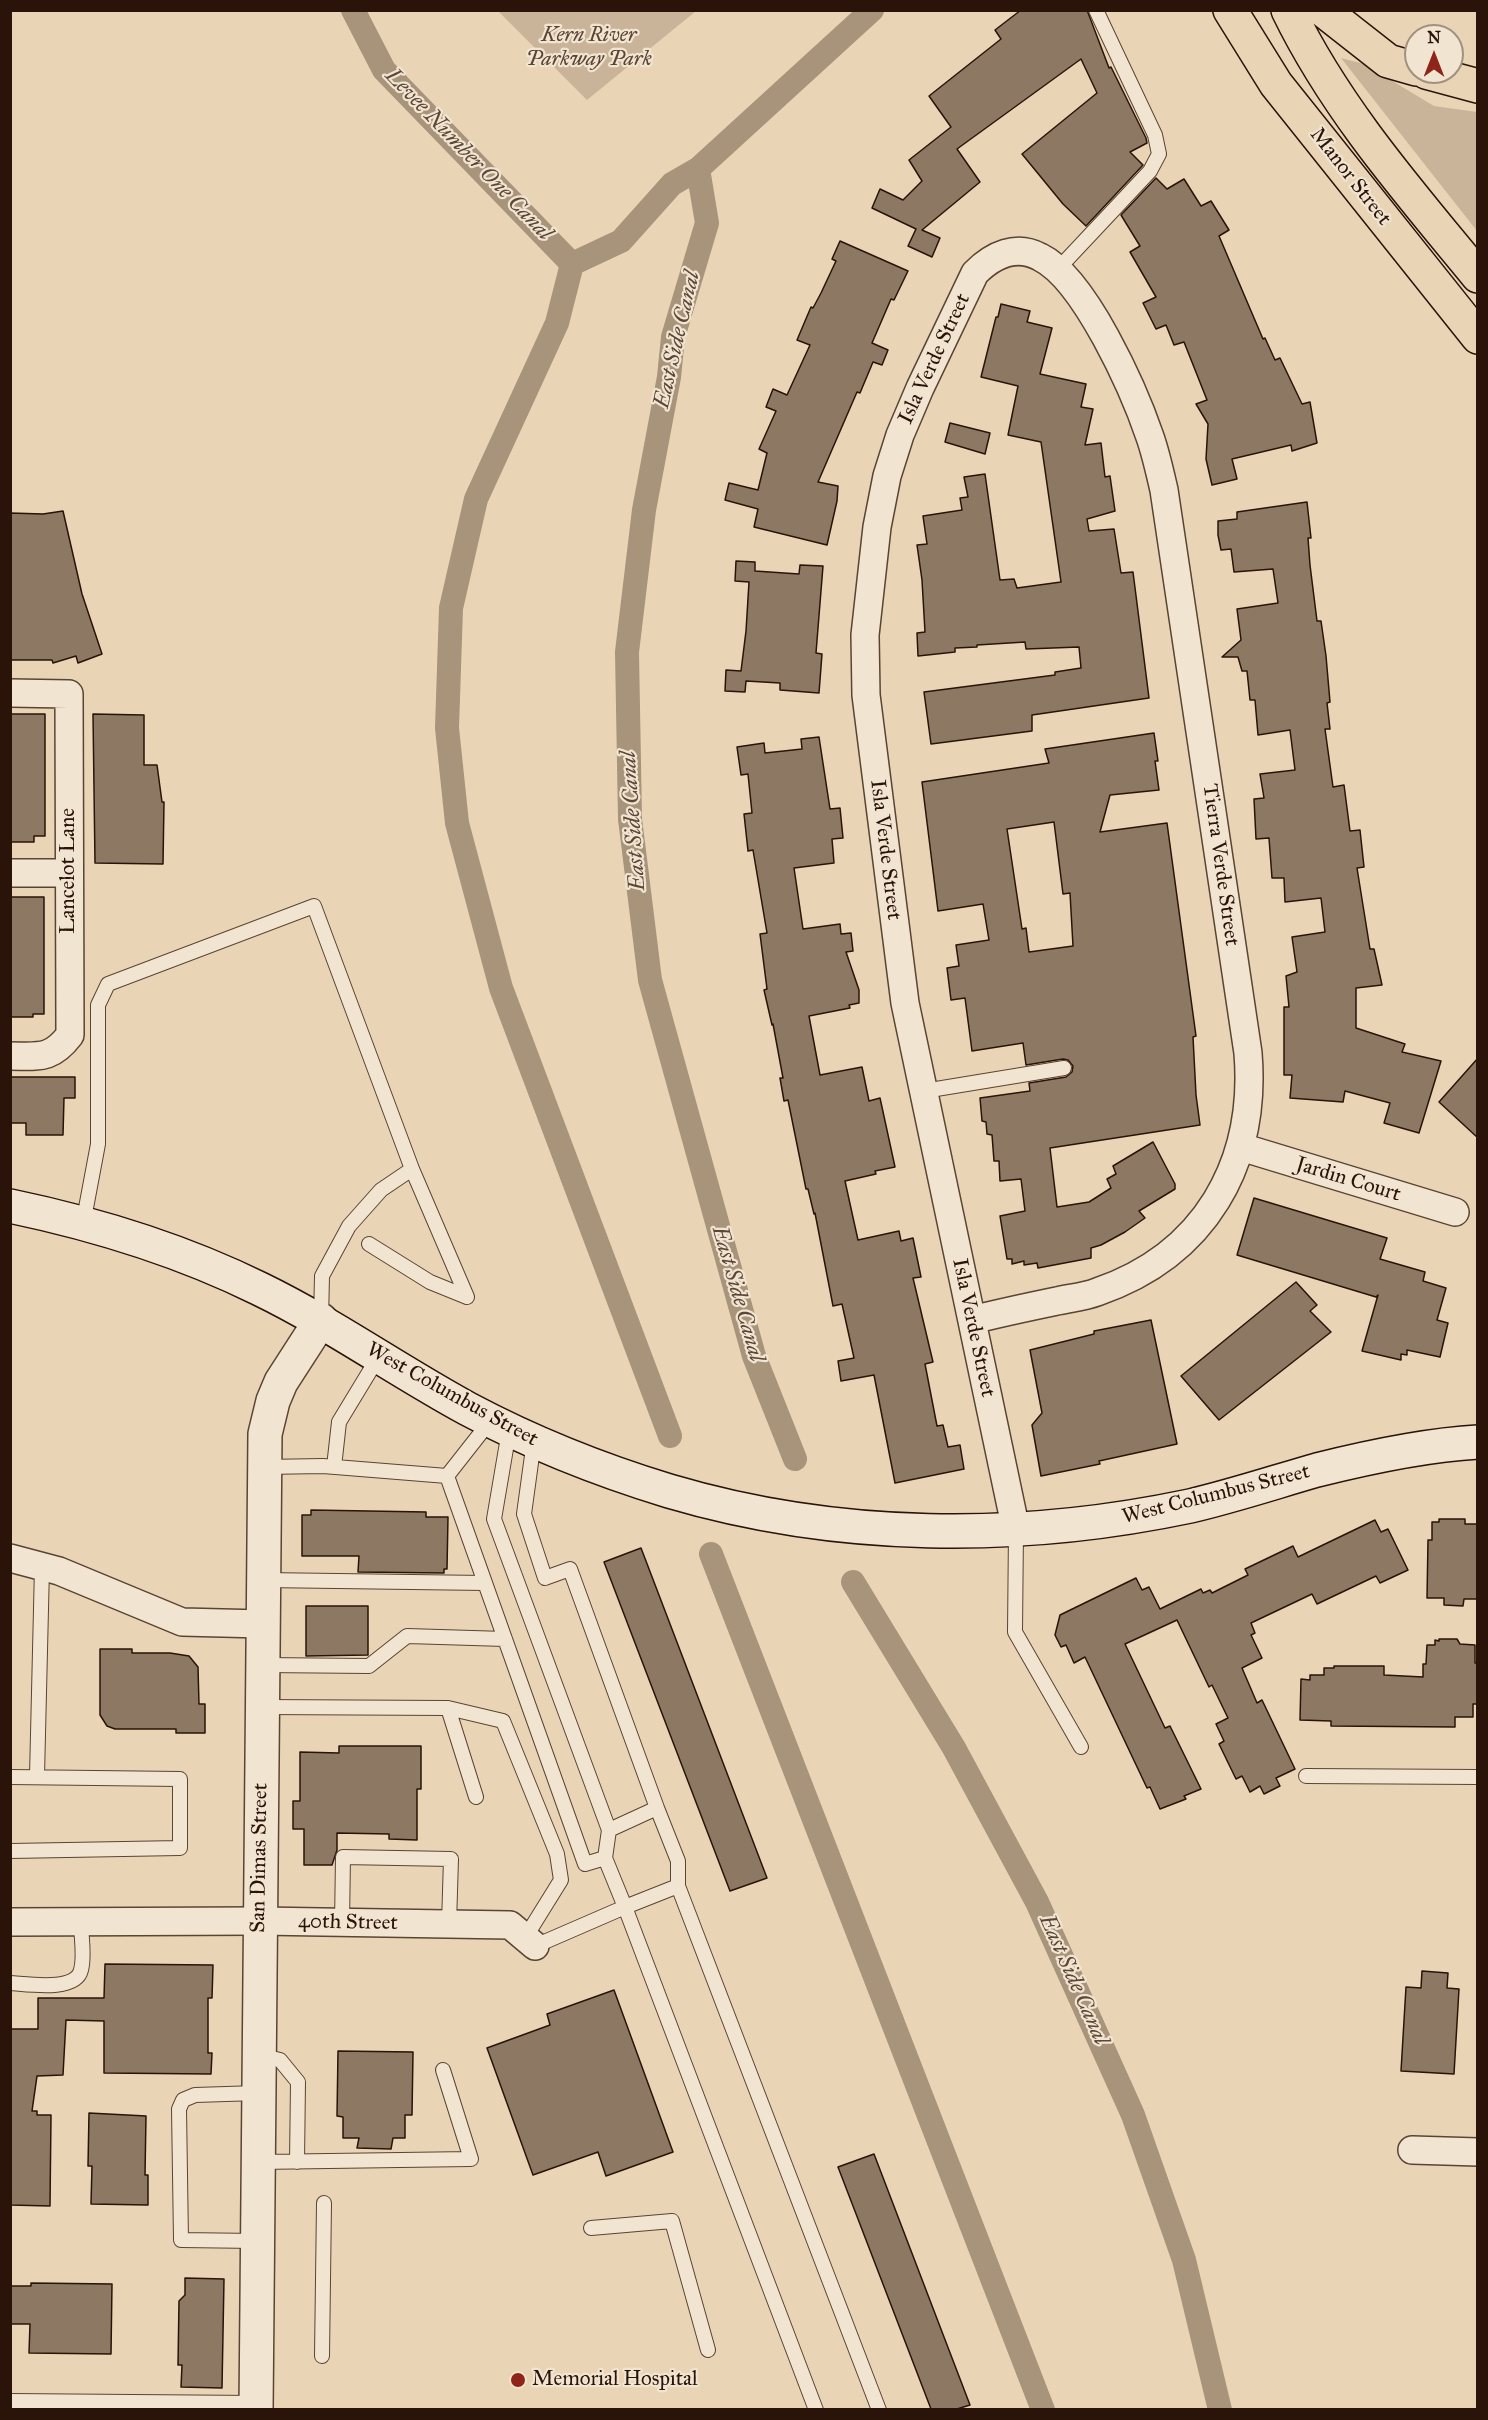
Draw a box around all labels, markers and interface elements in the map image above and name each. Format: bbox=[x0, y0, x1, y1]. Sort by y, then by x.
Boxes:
park label: Kern River Parkway Park bbox=[526, 23, 652, 73]
north arrow bbox=[1404, 24, 1464, 84]
text: N bbox=[1427, 28, 1441, 47]
water label: Levee Number One Canal bbox=[379, 63, 557, 247]
street label: Manor Street bbox=[1304, 123, 1396, 231]
water label: East Side Canal bbox=[649, 269, 707, 411]
street label: Isla Verde Street bbox=[894, 290, 976, 428]
water label: East Side Canal bbox=[616, 750, 652, 892]
street label: Isla Verde Street bbox=[864, 778, 906, 922]
street label: Tierra Verde Street bbox=[1196, 782, 1244, 948]
street label: Lancelot Lane bbox=[56, 808, 82, 934]
street label: Jardin Court bbox=[1292, 1152, 1404, 1208]
water label: East Side Canal bbox=[705, 1223, 769, 1365]
street label: Isla Verde Street bbox=[946, 1256, 1000, 1400]
street label: West Columbus Street bbox=[362, 1337, 542, 1453]
street label: West Columbus Street bbox=[1120, 1460, 1312, 1530]
street label: San Dimas Street bbox=[246, 1783, 274, 1933]
street label: 40th Street bbox=[298, 1910, 398, 1936]
water label: East Side Canal bbox=[1032, 1911, 1114, 2049]
place label: Memorial Hospital bbox=[532, 2367, 698, 2393]
marker: Memorial Hospital bbox=[509, 2371, 527, 2389]

